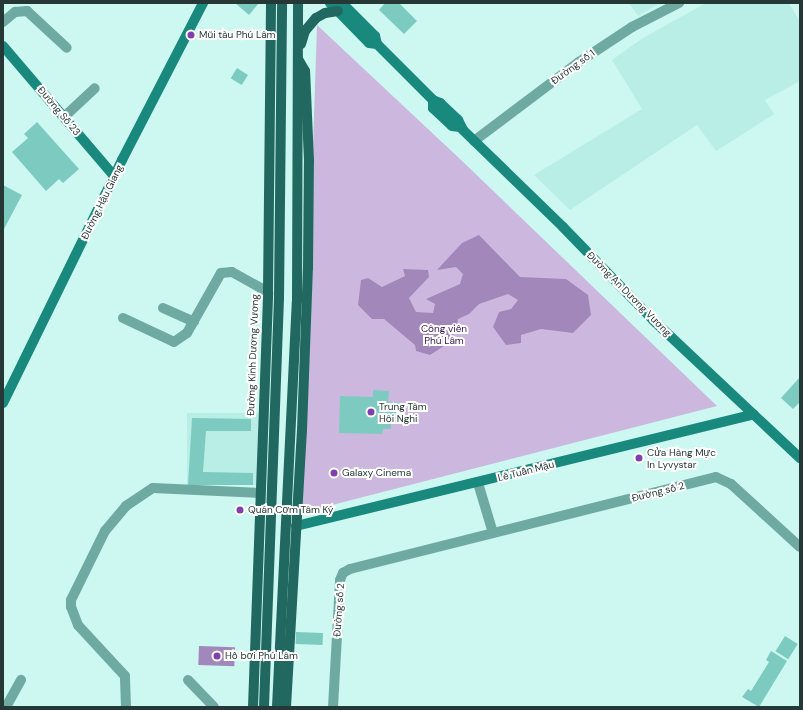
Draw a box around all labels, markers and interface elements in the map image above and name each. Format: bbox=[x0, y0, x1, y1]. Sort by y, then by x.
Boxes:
place label: Mũi tàu Phú Lâm bbox=[199, 29, 276, 41]
marker: Mũi tàu Phú Lâm bbox=[186, 30, 196, 40]
street label: Đường số 1 bbox=[549, 47, 597, 87]
street label: Đường Số 23 bbox=[35, 84, 83, 138]
street label: Đường Hậu Giang bbox=[79, 163, 125, 241]
street label: Đường An Dương Vương bbox=[584, 249, 674, 339]
street label: Đường Kinh Dương Vương bbox=[245, 294, 261, 416]
park label: Công viên Phú Lâm bbox=[421, 322, 467, 346]
place label: Trung Tâm Hôi Nghi bbox=[379, 400, 427, 424]
marker: Trung Tâm Hôi Nghi bbox=[366, 407, 376, 417]
place label: Cửa Hàng Mực In Lyvystar bbox=[647, 446, 716, 470]
marker: Cửa Hàng Mực In Lyvystar bbox=[634, 453, 644, 463]
street label: Lê Tuấn Mậu bbox=[497, 458, 555, 484]
place label: Galaxy Cinema bbox=[342, 467, 411, 479]
marker: Galaxy Cinema bbox=[329, 468, 339, 478]
street label: Đường số 2 bbox=[630, 480, 686, 504]
place label: Quán Cơm Tâm Ký bbox=[248, 504, 333, 516]
marker: Quán Cơm Tâm Ký bbox=[235, 505, 245, 515]
street label: Đường số 2 bbox=[331, 583, 347, 637]
place label: Hồ bơi Phú Lâm bbox=[225, 650, 298, 662]
marker: Hồ bơi Phú Lâm bbox=[212, 651, 222, 661]

